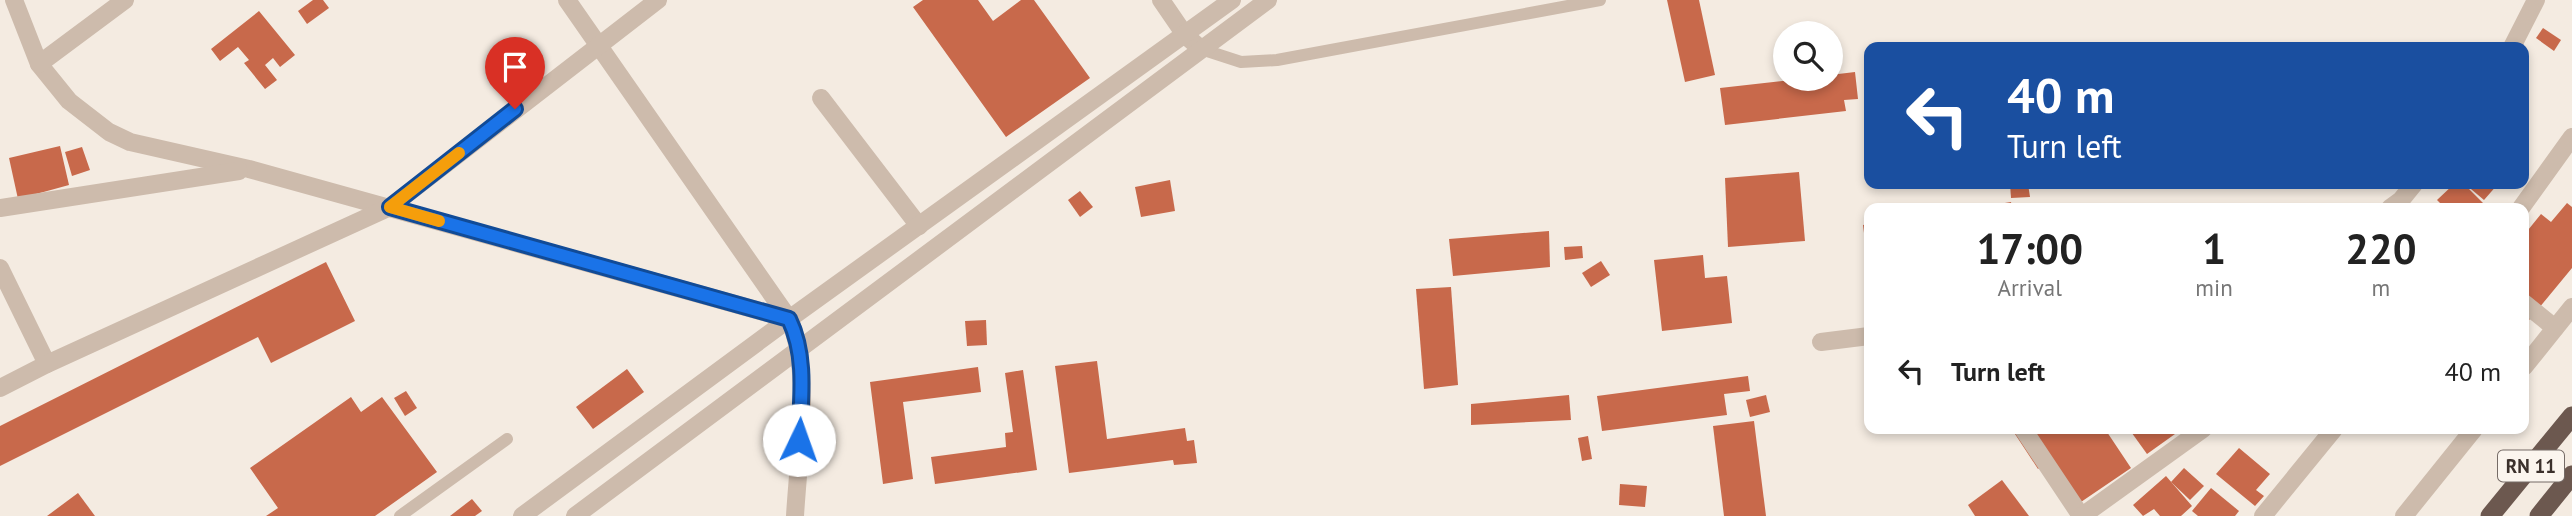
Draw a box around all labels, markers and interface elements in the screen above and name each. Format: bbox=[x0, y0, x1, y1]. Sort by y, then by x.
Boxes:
map controls bbox=[1773, 21, 1843, 91]
button: search bbox=[1773, 21, 1843, 91]
pin bbox=[485, 37, 545, 109]
icon: arrive bbox=[496, 48, 534, 86]
text: 40 m bbox=[2007, 63, 2114, 127]
icon: left bbox=[1892, 70, 1983, 161]
text: Turn left bbox=[2007, 125, 2122, 167]
text: 17:00 bbox=[1976, 221, 2083, 276]
text: 1 bbox=[2202, 221, 2226, 276]
text: 220 bbox=[2345, 221, 2417, 276]
text: Arrival bbox=[1997, 273, 2062, 302]
text: min bbox=[2195, 273, 2233, 302]
text: m bbox=[2372, 273, 2390, 302]
icon: left bbox=[1892, 352, 1930, 390]
text: Turn left bbox=[1951, 355, 2045, 388]
text: 40 m bbox=[2445, 355, 2501, 388]
position arrow bbox=[762, 403, 836, 477]
road number: RN 11 bbox=[2498, 450, 2564, 481]

